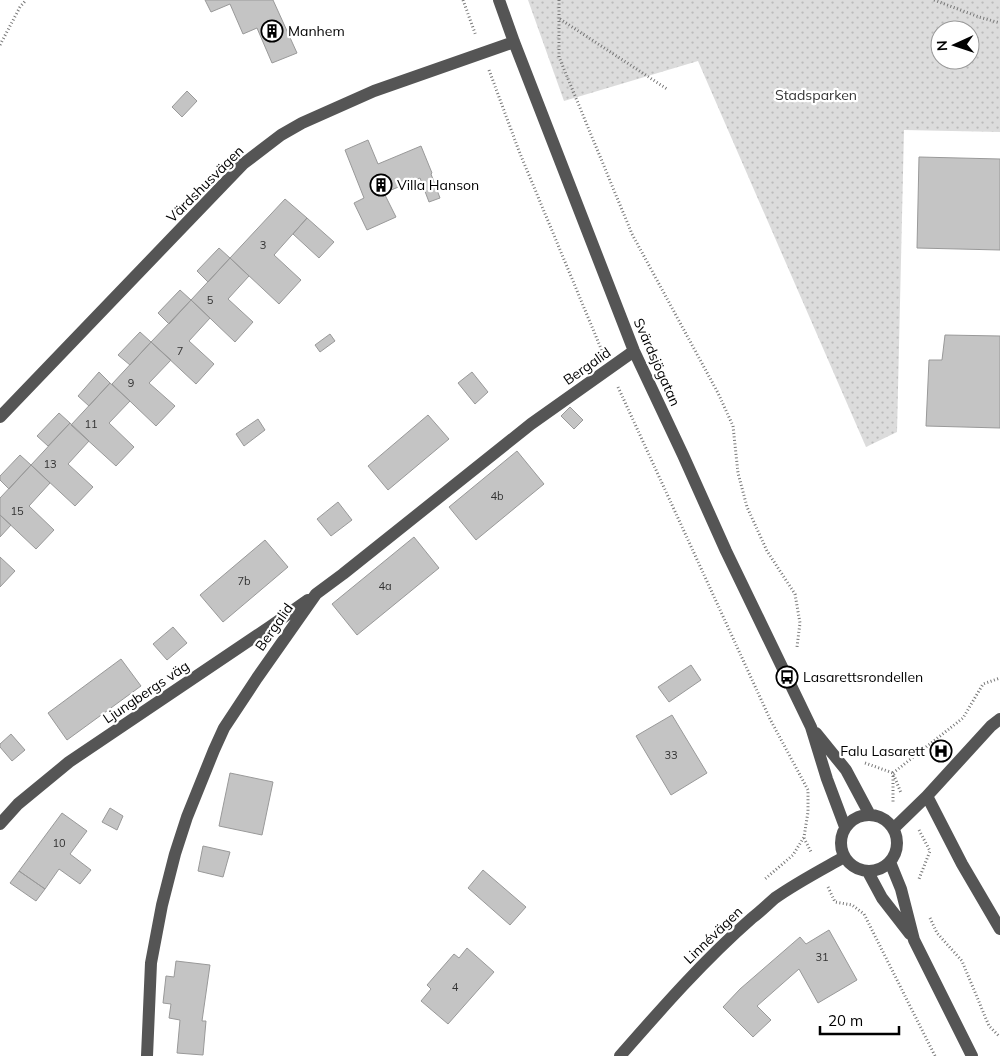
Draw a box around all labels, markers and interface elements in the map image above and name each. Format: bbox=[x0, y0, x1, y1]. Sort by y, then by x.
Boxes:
building icon: Manhem bbox=[260, 19, 284, 43]
north arrow bbox=[930, 20, 980, 70]
place label: Manhem bbox=[288, 22, 345, 40]
text: N bbox=[933, 40, 951, 51]
park label: Stadsparken bbox=[775, 86, 857, 104]
street label: Värdshusvägen bbox=[163, 142, 247, 226]
building icon: Villa Hanson bbox=[369, 173, 393, 197]
place label: Villa Hanson bbox=[397, 176, 479, 194]
house number: 3 bbox=[260, 238, 266, 252]
house number: 5 bbox=[207, 293, 214, 307]
street label: Svärdsjögatan bbox=[630, 315, 684, 409]
street label: Bergalid bbox=[560, 343, 614, 389]
house number: 7 bbox=[177, 344, 183, 358]
house number: 9 bbox=[128, 376, 134, 390]
house number: 11 bbox=[84, 417, 98, 431]
house number: 13 bbox=[43, 457, 57, 471]
house number: 4b bbox=[490, 489, 504, 503]
house number: 15 bbox=[10, 504, 24, 518]
house number: 7b bbox=[237, 574, 251, 588]
house number: 4a bbox=[378, 579, 392, 593]
street label: Bergalid bbox=[251, 600, 297, 654]
street label: Ljungbergs väg bbox=[100, 657, 192, 727]
bus stop icon: Lasarettsrondellen bbox=[775, 665, 799, 689]
place label: Lasarettsrondellen bbox=[803, 668, 923, 686]
hospital icon: Falu Lasarett bbox=[929, 739, 953, 763]
place label: Falu Lasarett bbox=[840, 742, 925, 760]
house number: 33 bbox=[664, 748, 678, 762]
house number: 10 bbox=[52, 836, 66, 850]
street label: Linnévägen bbox=[680, 902, 746, 968]
house number: 31 bbox=[815, 950, 829, 964]
house number: 4 bbox=[452, 980, 459, 994]
scale bar bbox=[820, 1004, 899, 1036]
text: 20 m bbox=[828, 1011, 863, 1030]

